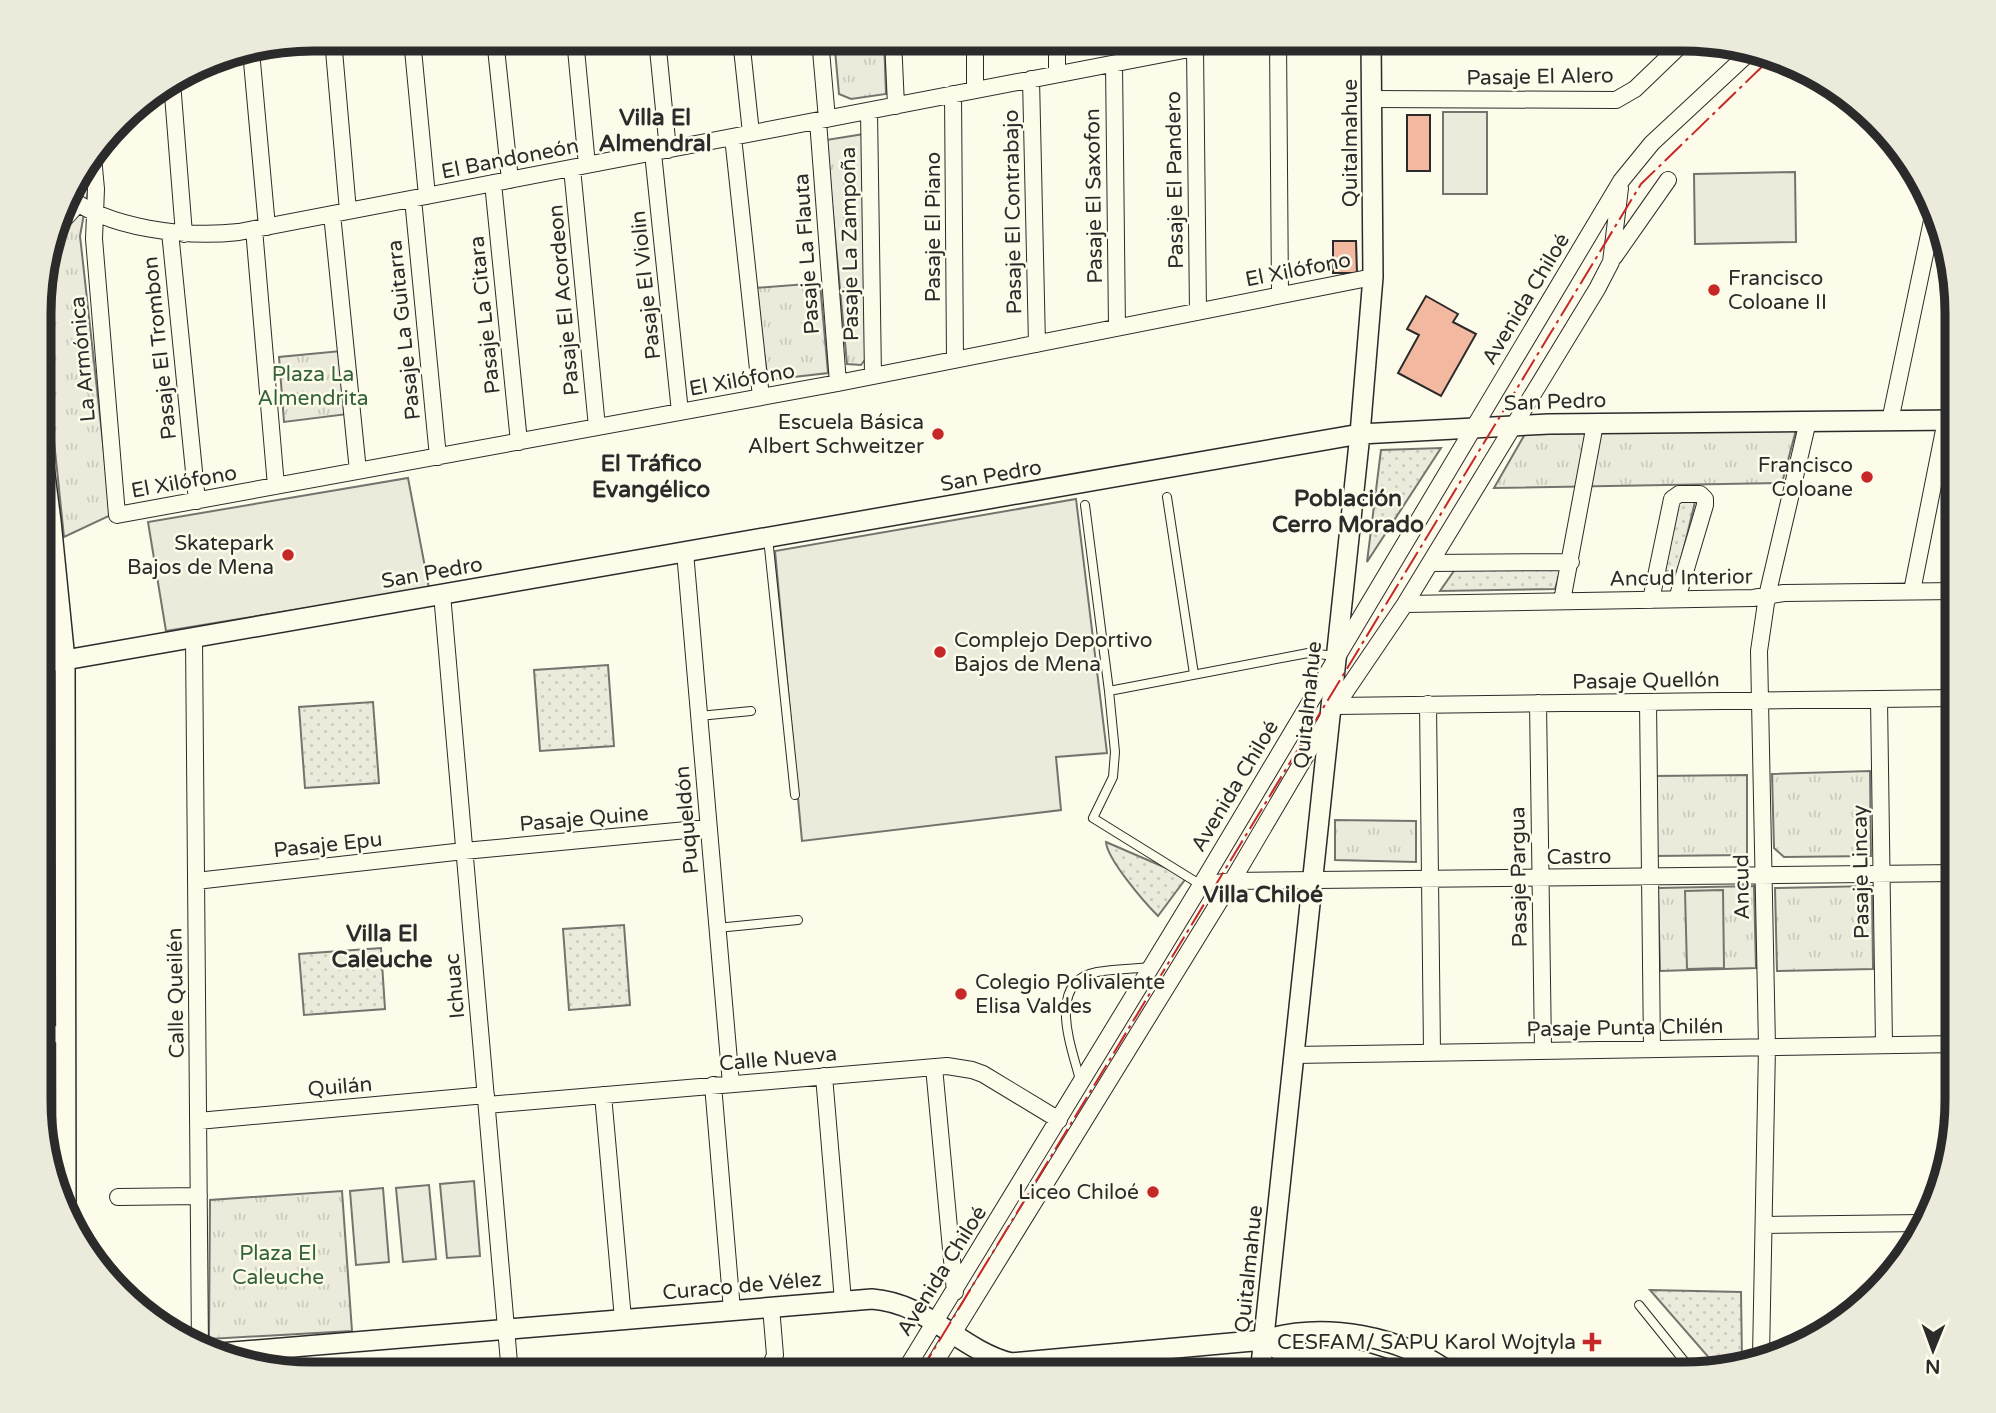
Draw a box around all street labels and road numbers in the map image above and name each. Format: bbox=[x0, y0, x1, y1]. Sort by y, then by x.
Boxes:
street label: Pasaje El Alero bbox=[1466, 63, 1614, 91]
street label: Quitalmahue bbox=[1338, 79, 1363, 207]
street label: Pasaje El Pandero bbox=[1161, 91, 1189, 269]
street label: Pasaje El Saxofon bbox=[1080, 108, 1108, 284]
street label: Pasaje El Contrabajo bbox=[999, 109, 1027, 315]
street label: El Bandoneón bbox=[439, 133, 581, 185]
street label: Pasaje La Zampoña bbox=[836, 147, 864, 341]
street label: Pasaje El Piano bbox=[921, 152, 946, 302]
street label: Pasaje La Flauta bbox=[789, 173, 825, 335]
street label: Pasaje El Acordeon bbox=[543, 203, 585, 397]
street label: Pasaje El Violin bbox=[626, 209, 666, 361]
street label: Avenida Chiloé bbox=[1477, 229, 1575, 369]
street label: Pasaje La Citara bbox=[464, 235, 506, 395]
street label: Pasaje La Guitarra bbox=[382, 239, 426, 421]
street label: El Xilófono bbox=[1243, 248, 1353, 292]
street label: Pasaje El Trombon bbox=[138, 255, 182, 441]
street label: La Armónica bbox=[65, 295, 101, 423]
street label: El Xilófono bbox=[687, 358, 797, 402]
street label: San Pedro bbox=[1503, 388, 1607, 416]
street label: San Pedro bbox=[938, 455, 1044, 497]
street label: El Xilófono bbox=[129, 460, 239, 504]
street label: San Pedro bbox=[379, 552, 485, 594]
street label: Ancud Interior bbox=[1609, 564, 1753, 592]
street label: Quitalmahue bbox=[1289, 640, 1327, 770]
street label: Pasaje Quellón bbox=[1572, 667, 1720, 695]
street label: Avenida Chiloé bbox=[1186, 716, 1284, 856]
street label: Puqueldón bbox=[670, 765, 704, 875]
street label: Pasaje Quine bbox=[518, 801, 650, 837]
street label: Pasaje Lincay bbox=[1847, 805, 1875, 939]
street label: Pasaje Pargua bbox=[1505, 806, 1533, 948]
street label: Pasaje Epu bbox=[272, 827, 384, 863]
street label: Castro bbox=[1546, 844, 1612, 870]
street label: Ancud bbox=[1729, 854, 1755, 920]
street label: Calle Queilén bbox=[162, 927, 190, 1059]
street label: Ichuac bbox=[440, 952, 470, 1020]
street label: Pasaje Punta Chilén bbox=[1526, 1014, 1724, 1042]
street label: Calle Nueva bbox=[718, 1041, 838, 1077]
street label: Quilán bbox=[307, 1072, 373, 1102]
street label: Avenida Chiloé bbox=[892, 1201, 992, 1341]
street label: Quitalmahue bbox=[1230, 1204, 1268, 1334]
street label: Curaco de Vélez bbox=[661, 1267, 823, 1305]

